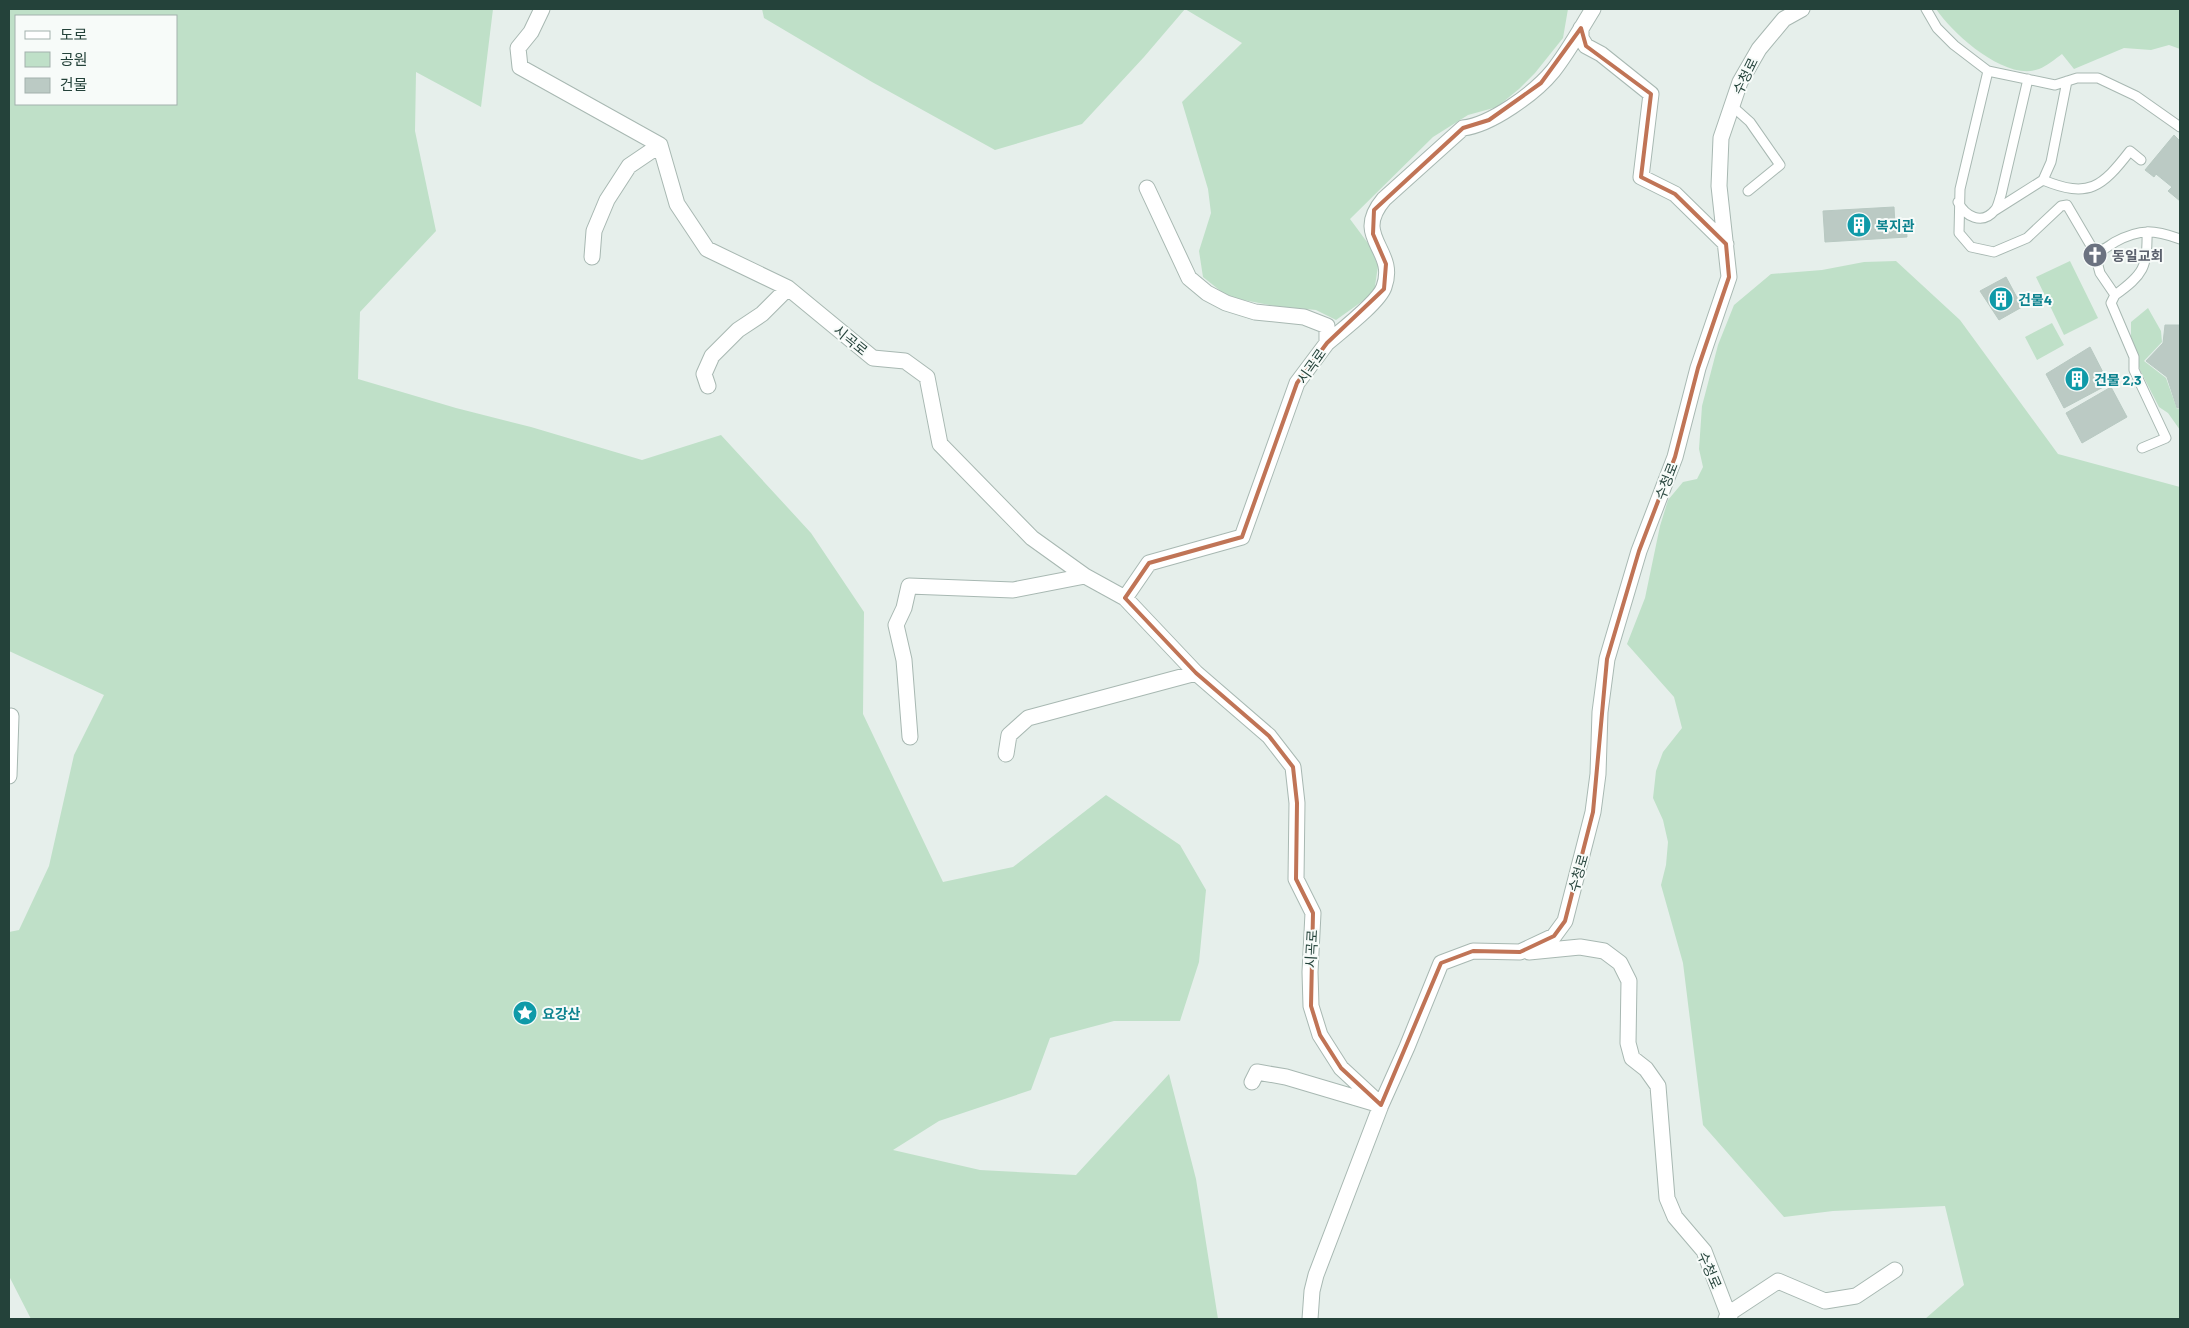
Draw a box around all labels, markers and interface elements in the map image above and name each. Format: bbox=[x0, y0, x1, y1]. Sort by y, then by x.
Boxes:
legend bbox=[15, 15, 178, 105]
text: 도로 bbox=[60, 25, 88, 43]
text: 공원 bbox=[60, 50, 88, 68]
street label: 수청로 bbox=[1729, 55, 1761, 97]
text: 건물 bbox=[60, 75, 88, 93]
building icon: 복지관 bbox=[1846, 212, 1872, 238]
place label: 복지관 bbox=[1876, 217, 1915, 234]
church icon: 동일교회 bbox=[2082, 242, 2108, 268]
place label: 동일교회 bbox=[2112, 247, 2164, 264]
building icon: 건물4 bbox=[1988, 286, 2014, 312]
place label: 건물4 bbox=[2018, 291, 2052, 308]
street label: 시곡로 bbox=[831, 321, 871, 359]
street label: 시곡로 bbox=[1293, 345, 1329, 387]
building icon: 건물 2,3 bbox=[2064, 366, 2090, 392]
place label: 건물 2,3 bbox=[2094, 371, 2142, 388]
street label: 수청로 bbox=[1651, 460, 1681, 502]
street label: 수청로 bbox=[1565, 852, 1592, 894]
street label: 시곡로 bbox=[1302, 929, 1321, 969]
place icon: 요강산 bbox=[512, 1000, 538, 1026]
place label: 요강산 bbox=[542, 1005, 581, 1022]
street label: 수청로 bbox=[1694, 1249, 1726, 1291]

